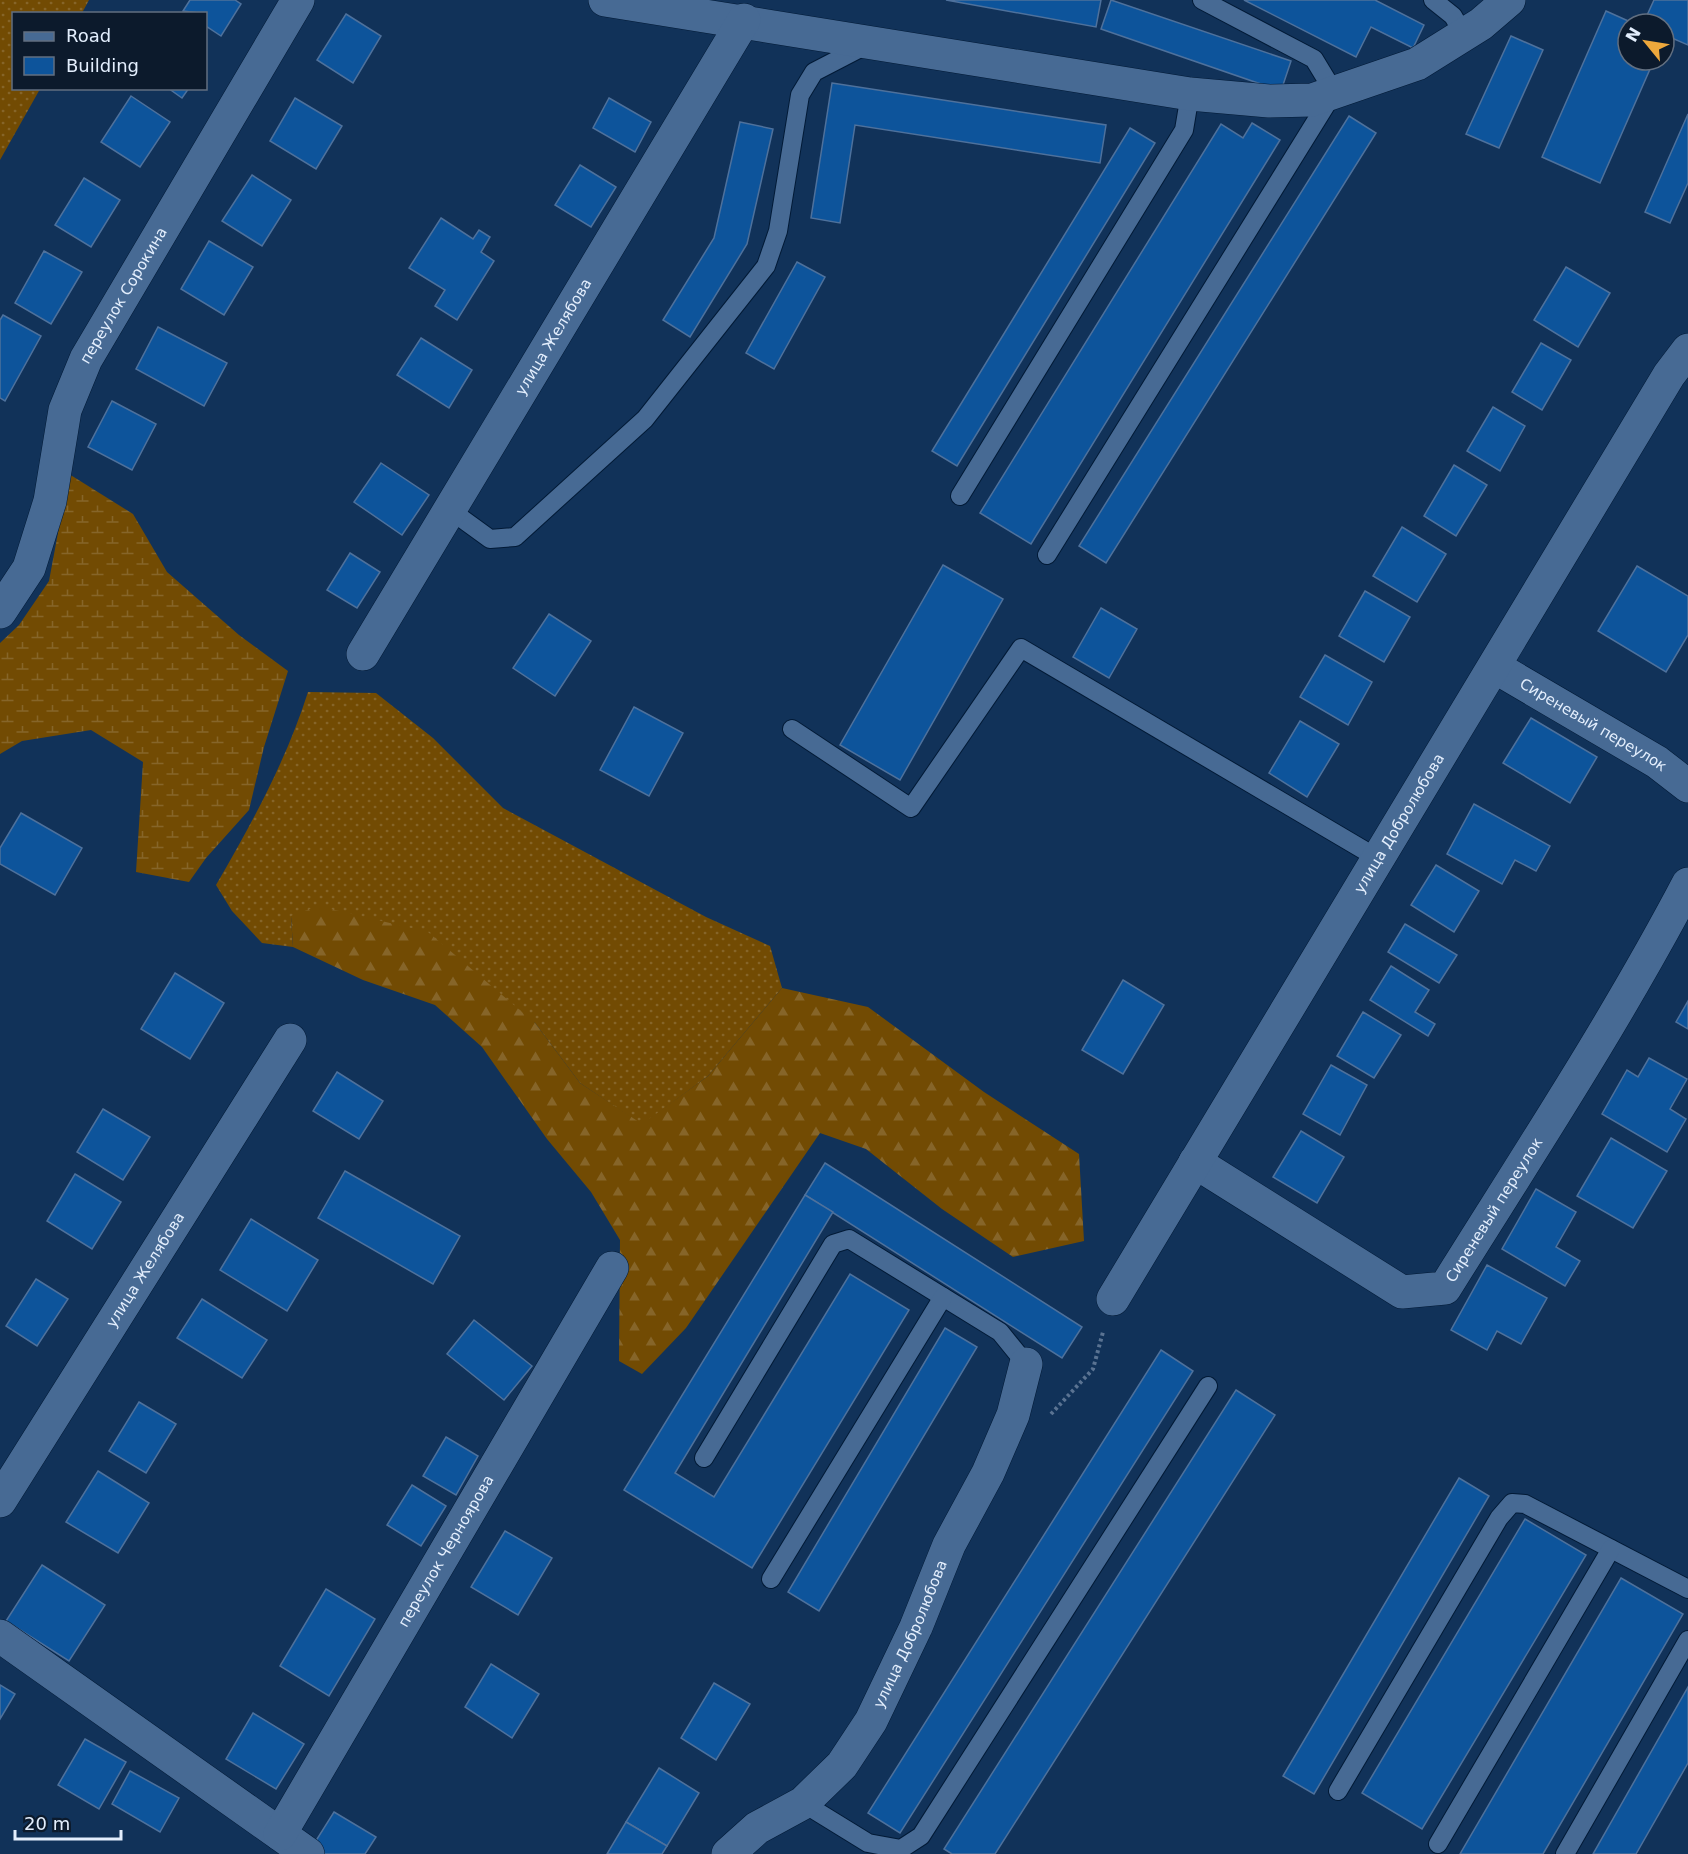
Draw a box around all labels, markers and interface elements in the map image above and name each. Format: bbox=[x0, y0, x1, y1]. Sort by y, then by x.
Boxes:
legend bbox=[12, 12, 207, 90]
north arrow bbox=[1616, 12, 1676, 72]
text: N bbox=[1622, 24, 1645, 45]
text: Road bbox=[66, 25, 111, 46]
text: Building bbox=[66, 55, 139, 76]
street label: переулок Сорокина bbox=[76, 224, 171, 367]
street label: улица Желябова bbox=[512, 275, 596, 398]
street label: Сиреневый переулок bbox=[1516, 674, 1671, 775]
street label: улица Добролюбова bbox=[1350, 750, 1448, 897]
street label: Сиреневый переулок bbox=[1442, 1134, 1546, 1286]
street label: улица Желябова bbox=[102, 1209, 188, 1331]
street label: переулок Черноярова bbox=[394, 1472, 498, 1630]
street label: улица Добролюбова bbox=[870, 1557, 951, 1711]
scale bar bbox=[15, 1803, 122, 1841]
text: 20 m bbox=[24, 1813, 70, 1834]

